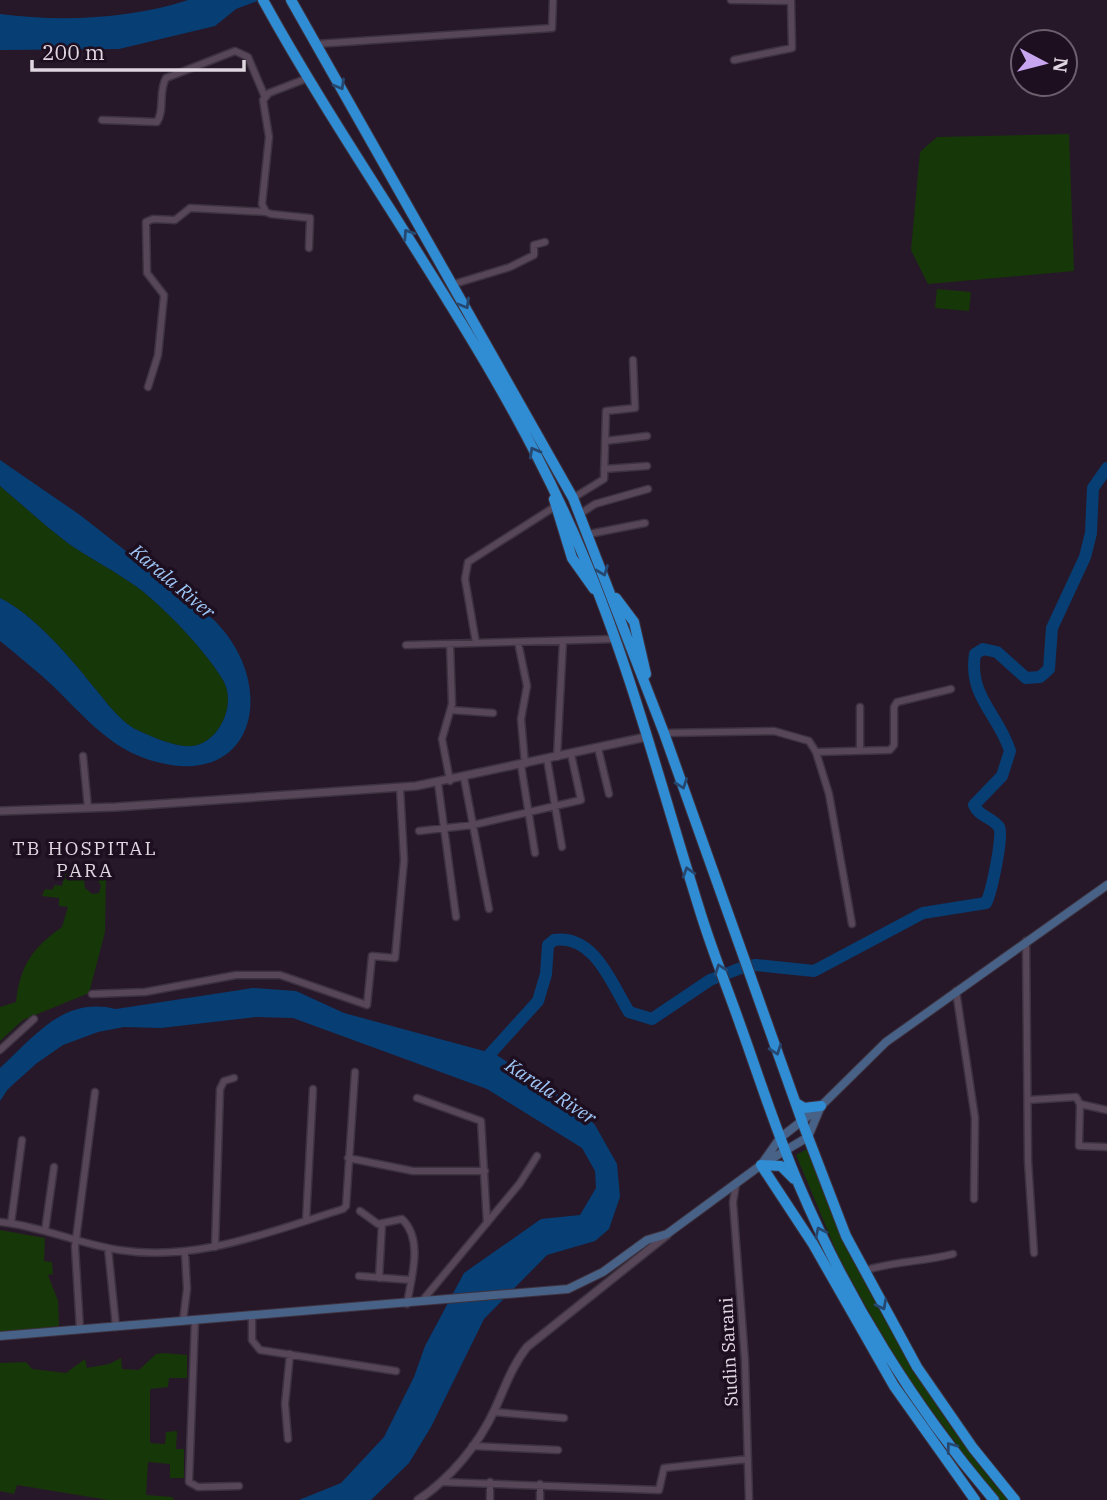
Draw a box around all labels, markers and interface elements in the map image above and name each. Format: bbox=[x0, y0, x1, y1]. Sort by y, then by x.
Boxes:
scale bar bbox=[32, 28, 243, 72]
north arrow bbox=[1009, 28, 1079, 98]
text: 200 m bbox=[42, 38, 105, 66]
text: N bbox=[1048, 56, 1074, 74]
one-way arrow bbox=[332, 78, 345, 91]
one-way arrow bbox=[404, 229, 416, 242]
one-way arrow bbox=[457, 297, 470, 310]
one-way arrow bbox=[529, 447, 542, 460]
water label: Karala River bbox=[125, 538, 221, 624]
one-way arrow bbox=[595, 564, 609, 576]
one-way arrow bbox=[674, 778, 688, 790]
district label: TB HOSPITAL PARA bbox=[12, 836, 158, 882]
one-way arrow bbox=[681, 866, 696, 878]
one-way arrow bbox=[714, 963, 728, 975]
one-way arrow bbox=[768, 1044, 782, 1056]
water label: Karala River bbox=[500, 1052, 601, 1129]
one-way arrow bbox=[815, 1227, 829, 1239]
street label: Sudin Sarani bbox=[714, 1296, 743, 1407]
one-way arrow bbox=[874, 1298, 887, 1310]
one-way arrow bbox=[947, 1442, 960, 1455]

